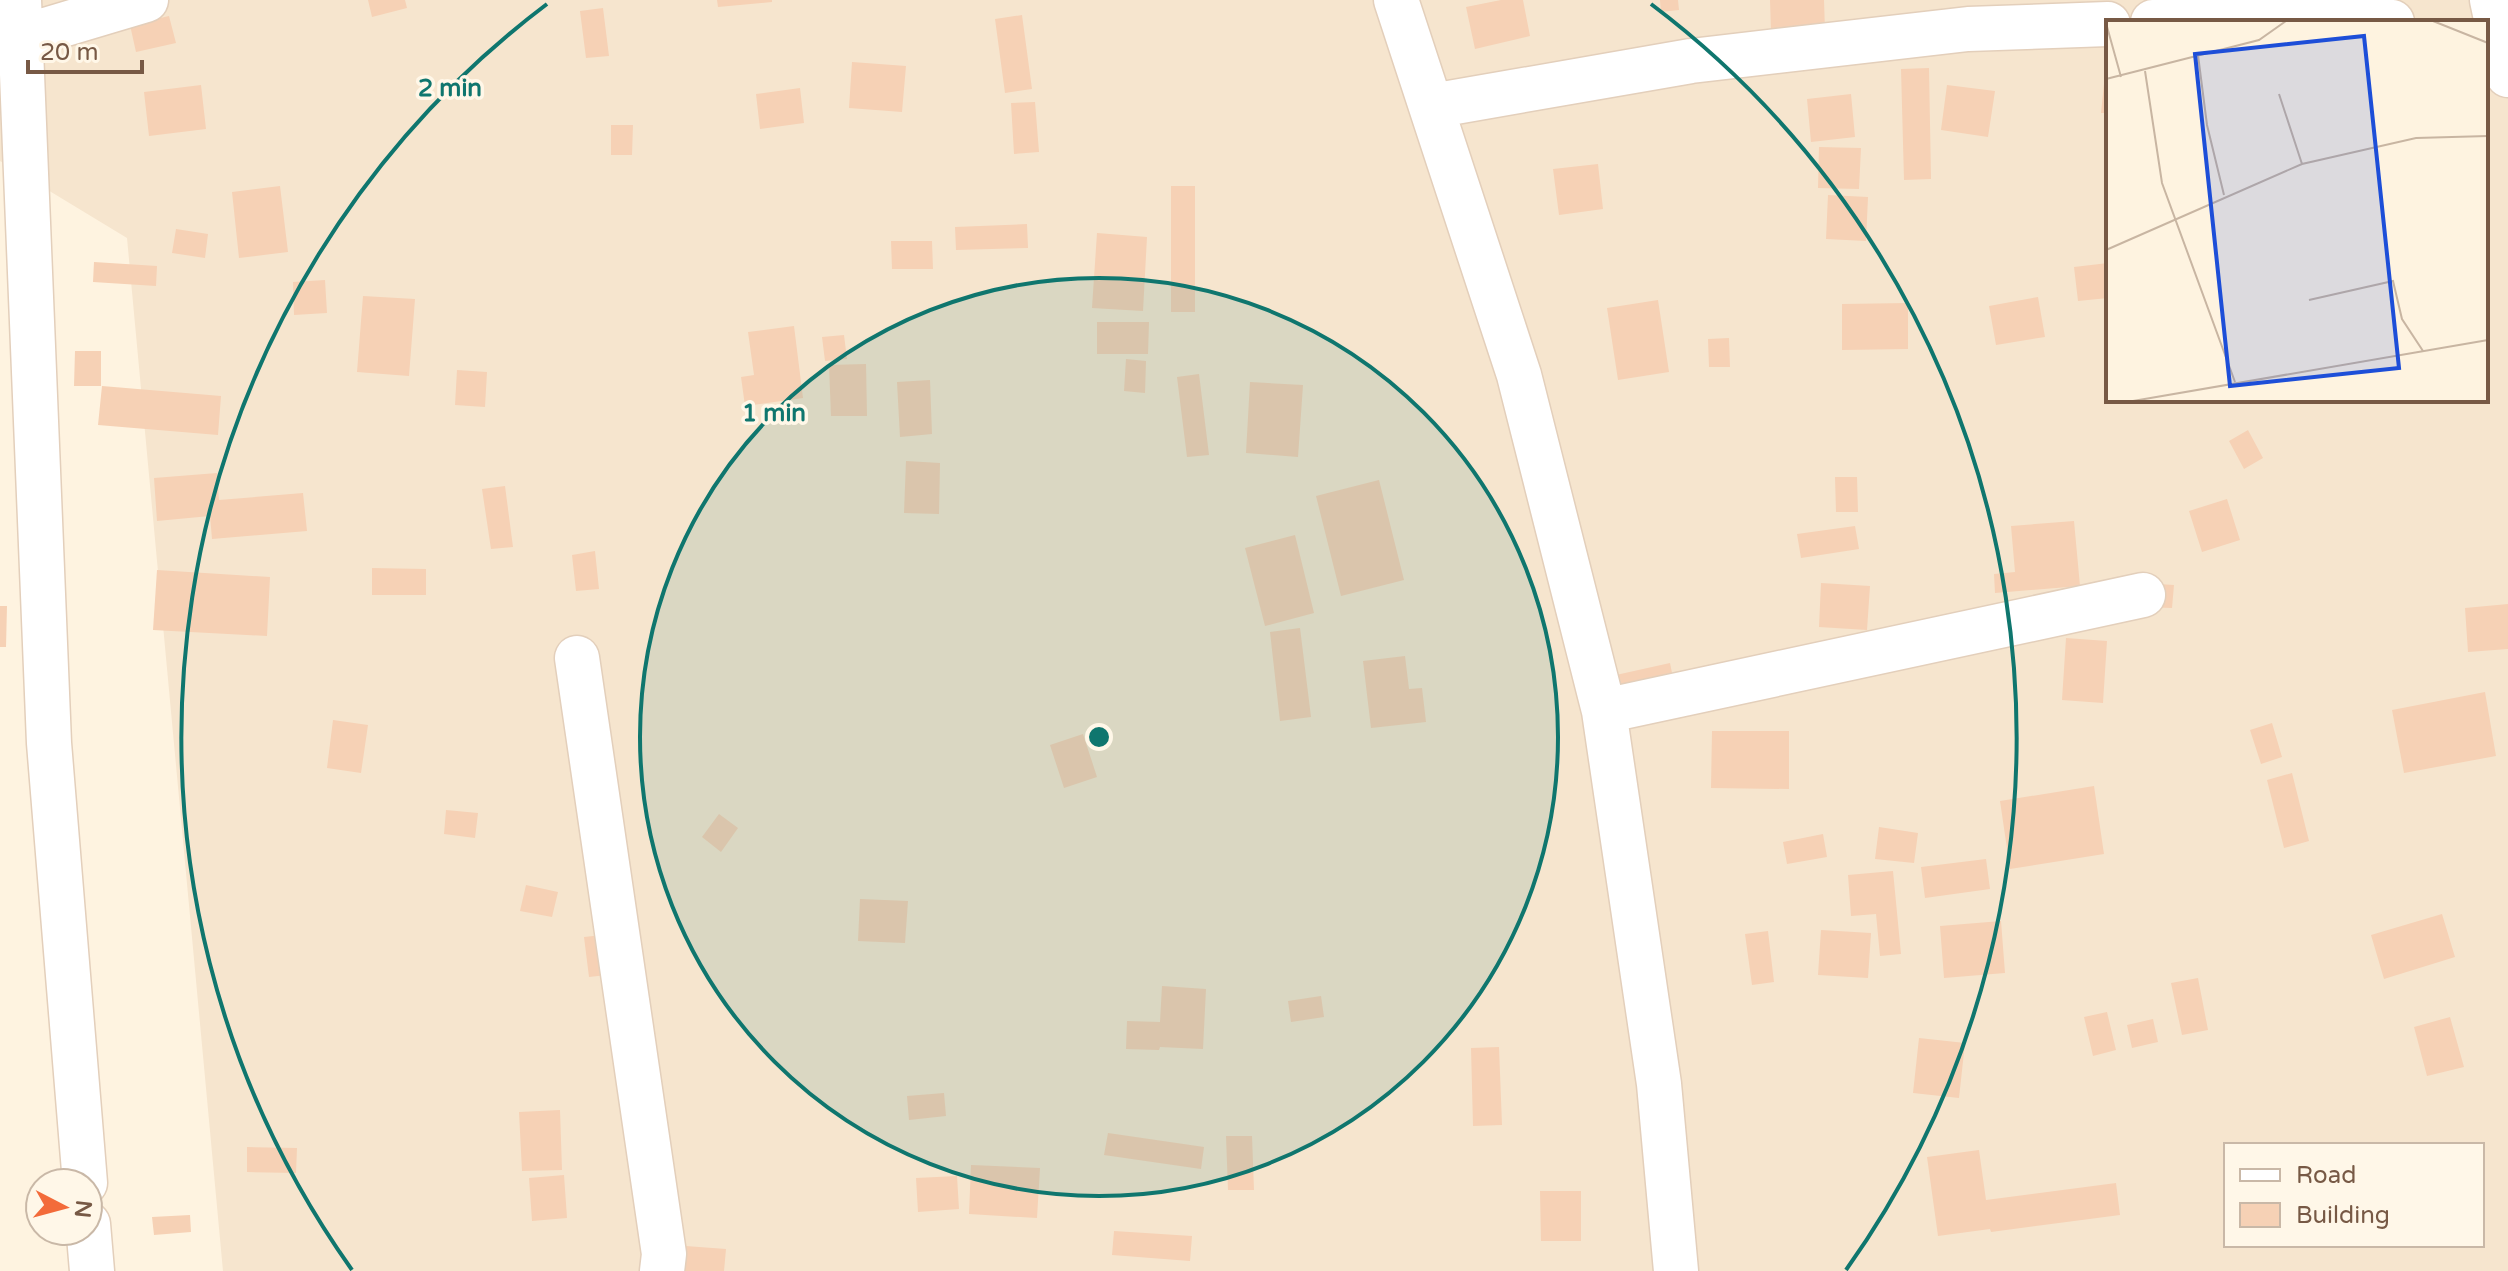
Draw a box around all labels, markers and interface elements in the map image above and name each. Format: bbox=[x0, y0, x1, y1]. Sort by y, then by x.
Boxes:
inset map bbox=[2106, 20, 2488, 402]
scale bar bbox=[28, 24, 142, 74]
text: 20 m bbox=[40, 38, 98, 67]
text: 2 min bbox=[418, 74, 482, 103]
text: 1 min bbox=[742, 399, 806, 428]
centre of rings bbox=[1085, 723, 1113, 751]
legend bbox=[2224, 1143, 2484, 1247]
text: Road bbox=[2296, 1161, 2356, 1190]
north arrow bbox=[24, 1167, 104, 1247]
text: N bbox=[69, 1199, 97, 1219]
text: Building bbox=[2296, 1201, 2390, 1230]

